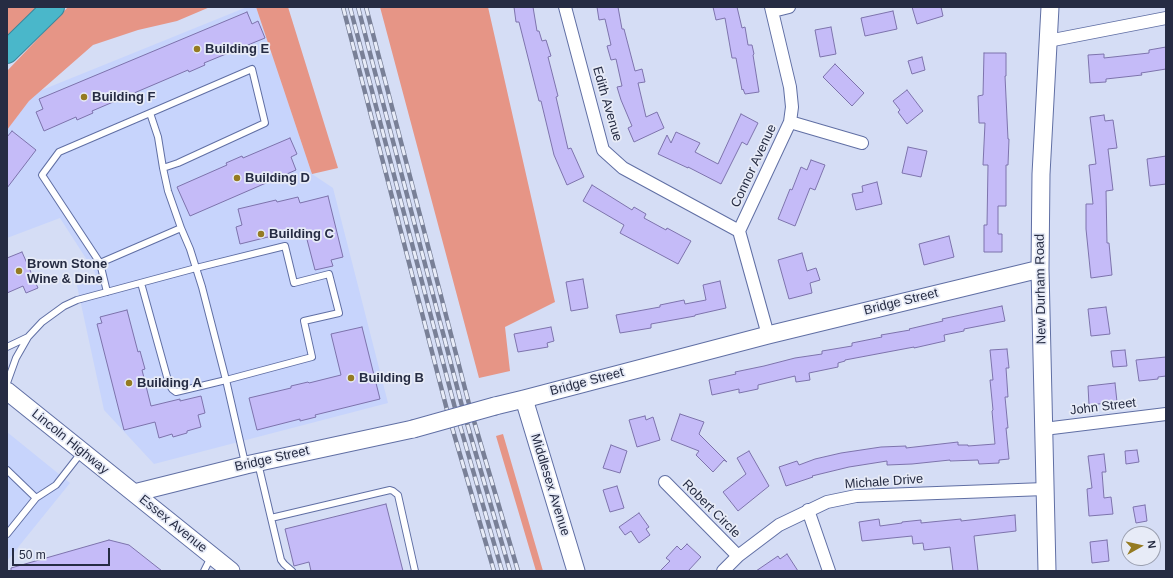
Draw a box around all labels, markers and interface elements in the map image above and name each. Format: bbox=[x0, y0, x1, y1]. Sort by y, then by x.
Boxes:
place label: Building E bbox=[205, 41, 269, 57]
marker: Building E bbox=[192, 44, 202, 54]
street label: Edith Avenue bbox=[589, 65, 625, 143]
place label: Building F bbox=[92, 89, 156, 105]
marker: Building F bbox=[79, 92, 89, 102]
street label: Connor Avenue bbox=[728, 122, 780, 210]
place label: Building D bbox=[245, 170, 310, 186]
marker: Building D bbox=[232, 173, 242, 183]
place label: Building C bbox=[269, 226, 334, 242]
marker: Building C bbox=[256, 229, 266, 239]
street label: New Durham Road bbox=[1032, 234, 1050, 344]
place label: Brown Stone Wine & Dine bbox=[27, 256, 107, 287]
marker: Brown Stone Wine & Dine bbox=[14, 266, 24, 276]
street label: Bridge Street bbox=[862, 285, 940, 319]
street label: Bridge Street bbox=[548, 365, 626, 399]
place label: Building B bbox=[359, 370, 424, 386]
marker: Building B bbox=[346, 373, 356, 383]
place label: Building A bbox=[137, 375, 202, 391]
marker: Building A bbox=[124, 378, 134, 388]
street label: John Street bbox=[1069, 395, 1137, 419]
street label: Lincoln Highway bbox=[28, 406, 112, 478]
street label: Middlesex Avenue bbox=[527, 432, 573, 538]
street label: Bridge Street bbox=[233, 443, 311, 475]
street label: Michale Drive bbox=[844, 471, 924, 493]
street label: Robert Circle bbox=[679, 477, 743, 541]
street label: Essex Avenue bbox=[136, 492, 210, 556]
north arrow bbox=[1121, 526, 1161, 566]
scale bar bbox=[14, 540, 112, 566]
text: N bbox=[1145, 540, 1158, 549]
text: 50 m bbox=[19, 548, 46, 562]

